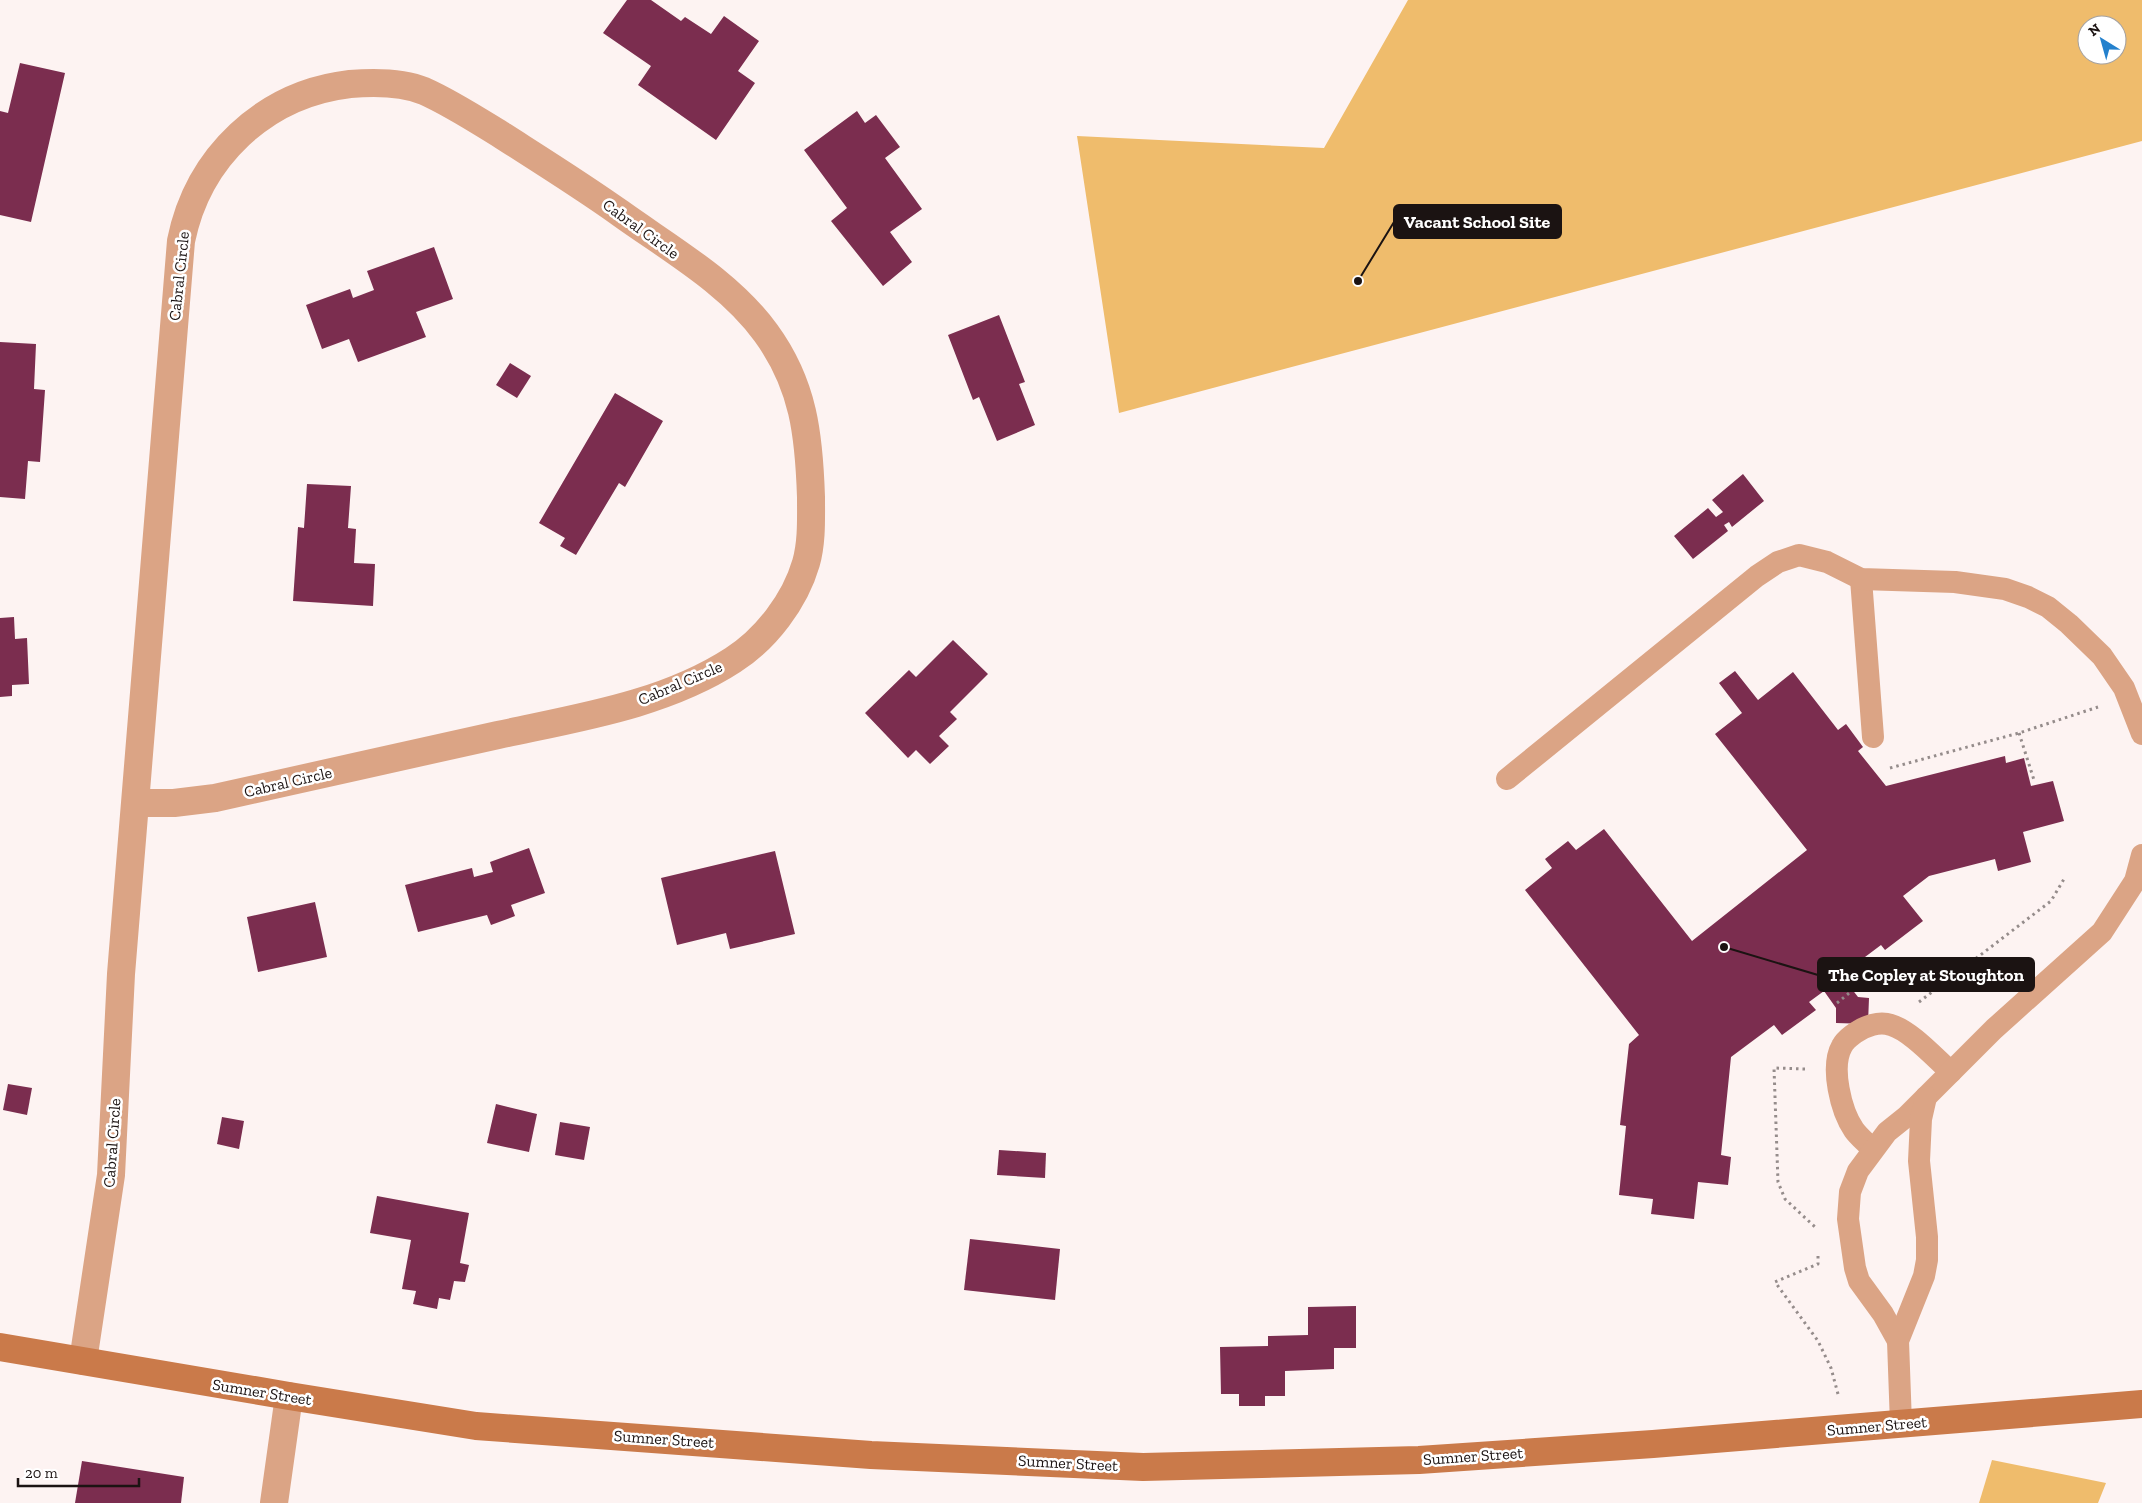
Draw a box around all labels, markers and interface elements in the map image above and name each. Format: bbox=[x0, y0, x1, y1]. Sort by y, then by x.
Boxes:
north arrow bbox=[2077, 15, 2127, 65]
text: N bbox=[2085, 20, 2104, 40]
street label: Cabral Circle bbox=[599, 195, 683, 263]
callout: Vacant School Site bbox=[1394, 205, 1561, 238]
text: Vacant School Site bbox=[1404, 211, 1551, 233]
street label: Cabral Circle bbox=[165, 230, 193, 322]
street label: Cabral Circle bbox=[635, 657, 725, 709]
street label: Cabral Circle bbox=[242, 763, 334, 801]
callout: The Copley at Stoughton bbox=[1818, 958, 2034, 991]
text: The Copley at Stoughton bbox=[1828, 964, 2024, 986]
street label: Cabral Circle bbox=[99, 1098, 125, 1188]
street label: Sumner Street bbox=[211, 1375, 313, 1409]
street label: Sumner Street bbox=[1826, 1412, 1928, 1440]
street label: Sumner Street bbox=[613, 1426, 715, 1452]
street label: Sumner Street bbox=[1422, 1443, 1524, 1469]
street label: Sumner Street bbox=[1017, 1451, 1119, 1475]
scale bar bbox=[18, 1456, 139, 1488]
text: 20 m bbox=[25, 1464, 58, 1482]

